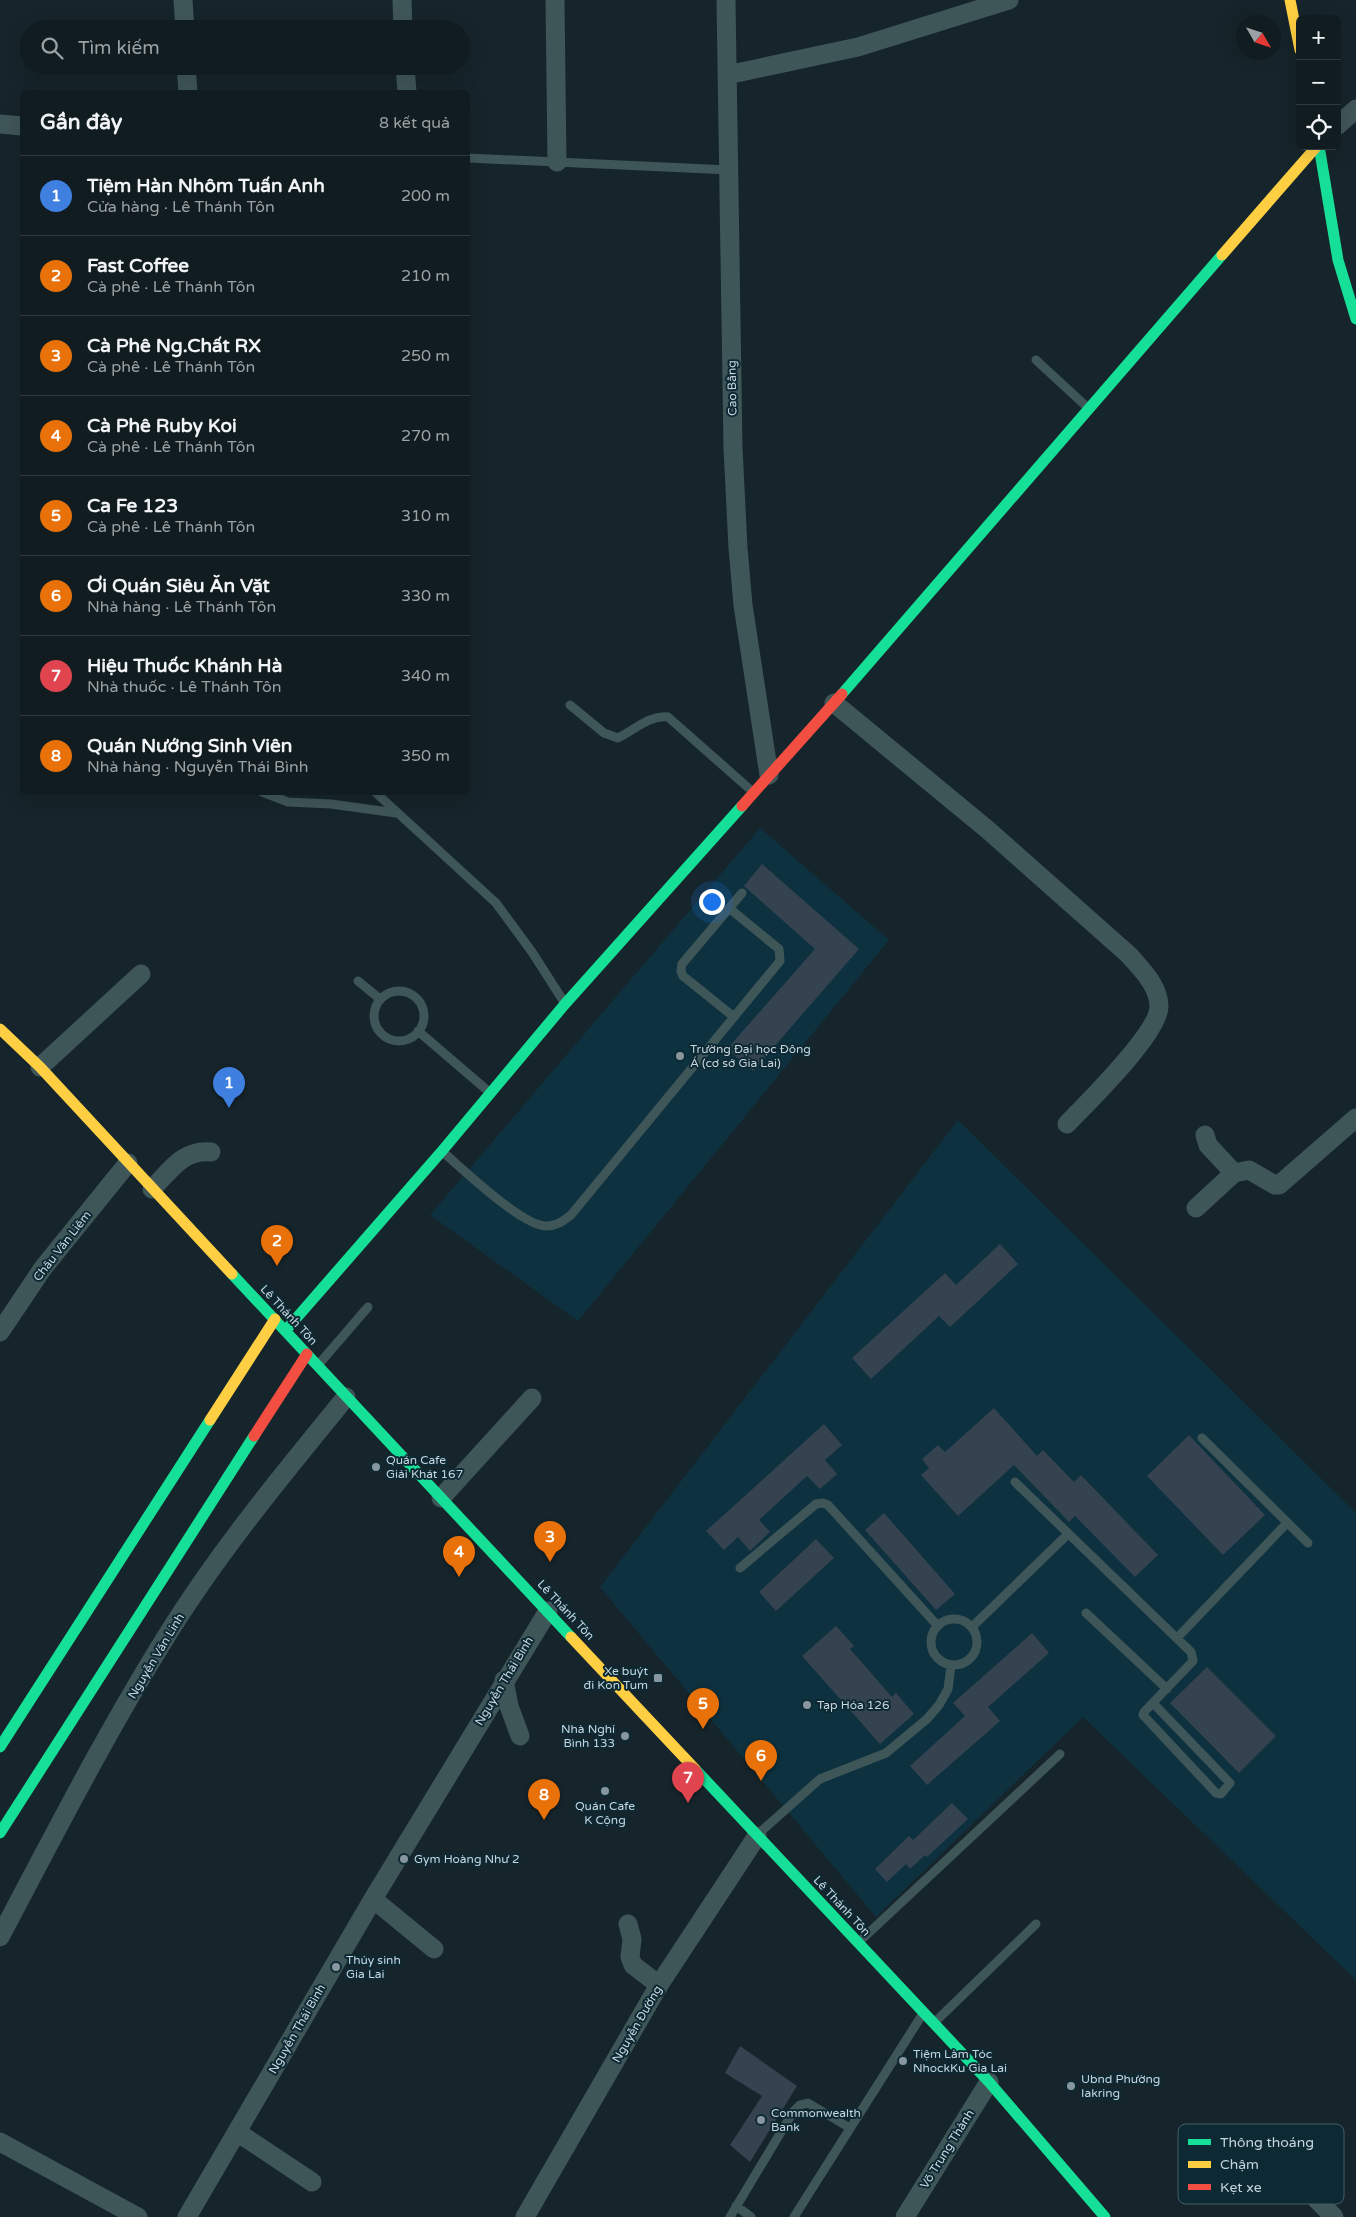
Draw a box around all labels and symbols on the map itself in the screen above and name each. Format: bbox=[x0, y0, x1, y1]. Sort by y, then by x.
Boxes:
north arrow bbox=[1236, 15, 1281, 60]
street label: Cao Bằng bbox=[725, 360, 739, 416]
your location bbox=[699, 889, 725, 915]
place label: Trường Đại học Đông Á (cơ sở Gia Lai) bbox=[690, 1042, 811, 1070]
marker: Trường Đại học Đông Á (cơ sở Gia Lai) bbox=[674, 1050, 686, 1062]
pin: 1 bbox=[213, 1067, 245, 1108]
street label: Châu Văn Liêm bbox=[30, 1208, 94, 1284]
pin: 2 bbox=[261, 1225, 293, 1266]
street label: Lê Thánh Tôn bbox=[258, 1282, 320, 1348]
place label: Quán Cafe Giải Khát 167 bbox=[386, 1453, 463, 1481]
marker: Quán Cafe Giải Khát 167 bbox=[370, 1461, 382, 1473]
pin: 3 bbox=[534, 1521, 566, 1562]
pin: 4 bbox=[443, 1536, 475, 1577]
street label: Lê Thánh Tôn bbox=[535, 1577, 597, 1643]
street label: Nguyễn Văn Linh bbox=[125, 1611, 187, 1701]
street label: Nguyễn Thái Bình bbox=[472, 1634, 536, 1728]
place label: Xe buýt đi Kon Tum bbox=[584, 1664, 648, 1692]
marker: Xe buýt đi Kon Tum bbox=[652, 1672, 664, 1684]
pin: 5 bbox=[687, 1688, 719, 1729]
place label: Tạp Hóa 126 bbox=[817, 1698, 889, 1712]
marker: Tạp Hóa 126 bbox=[801, 1699, 813, 1711]
place label: Nhà Nghỉ Bình 133 bbox=[561, 1722, 615, 1750]
marker: Nhà Nghỉ Bình 133 bbox=[619, 1730, 631, 1742]
pin: 6 bbox=[745, 1740, 777, 1781]
pin: 7 bbox=[672, 1762, 704, 1803]
pin: 8 bbox=[528, 1779, 560, 1820]
marker: Quán Cafe K Cộng bbox=[599, 1785, 611, 1797]
place label: Quán Cafe K Cộng bbox=[575, 1799, 635, 1827]
place label: Gym Hoàng Như 2 bbox=[414, 1852, 519, 1866]
marker: Gym Hoàng Như 2 bbox=[398, 1853, 410, 1865]
street label: Lê Thánh Tôn bbox=[811, 1873, 873, 1939]
place label: Thủy sinh Gia Lai bbox=[346, 1953, 401, 1981]
marker: Thủy sinh Gia Lai bbox=[330, 1961, 342, 1973]
street label: Nguyễn Thái Bình bbox=[266, 1982, 328, 2076]
street label: Nguyễn Đường bbox=[609, 1983, 665, 2065]
place label: Tiệm Làm Tóc NhockKu Gia Lai bbox=[913, 2047, 1007, 2075]
marker: Tiệm Làm Tóc NhockKu Gia Lai bbox=[897, 2055, 909, 2067]
place label: Ubnd Phường Iakring bbox=[1081, 2072, 1160, 2100]
marker: Ubnd Phường Iakring bbox=[1065, 2080, 1077, 2092]
place label: Commonwealth Bank bbox=[771, 2106, 861, 2134]
street label: Võ Trung Thành bbox=[917, 2107, 977, 2191]
marker: Commonwealth Bank bbox=[755, 2114, 767, 2126]
legend bbox=[1178, 2124, 1344, 2204]
text: Thông thoáng bbox=[1220, 2134, 1314, 2151]
text: Chậm bbox=[1220, 2156, 1259, 2173]
text: Kẹt xe bbox=[1220, 2179, 1262, 2196]

